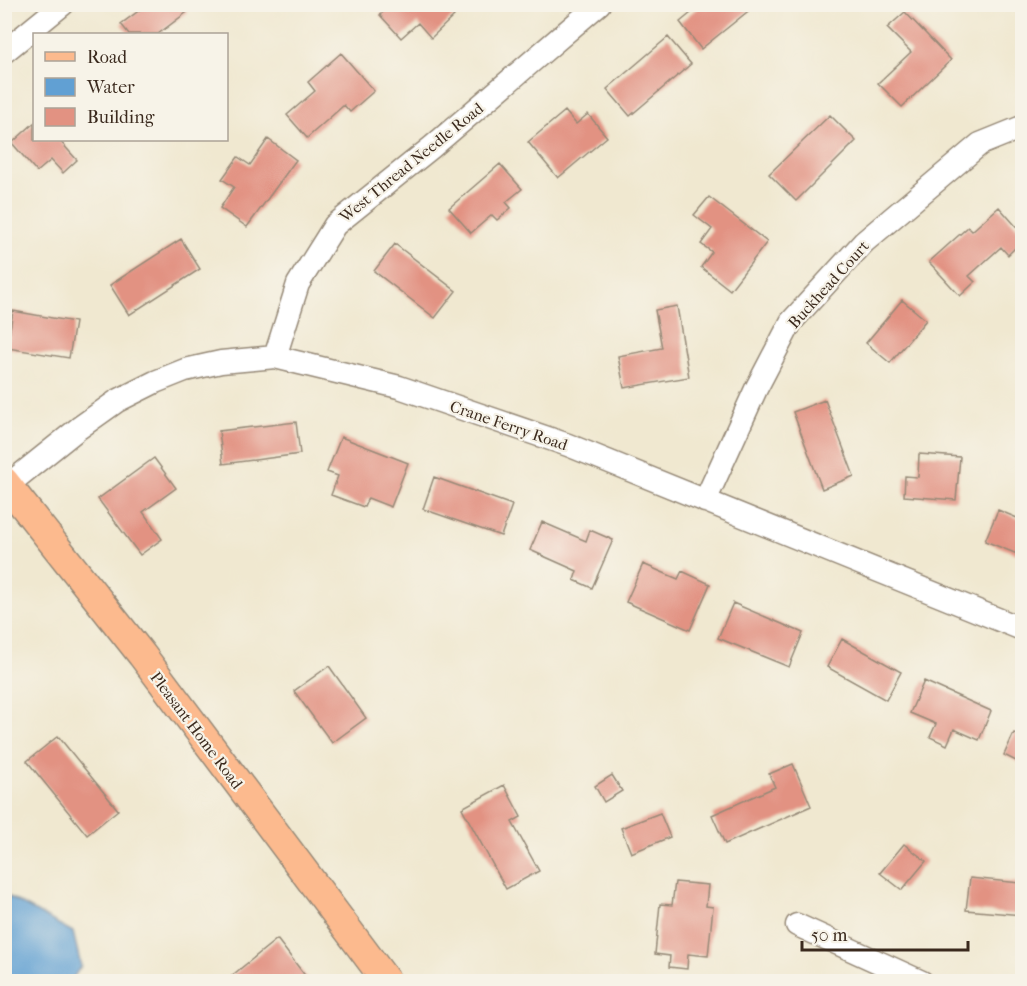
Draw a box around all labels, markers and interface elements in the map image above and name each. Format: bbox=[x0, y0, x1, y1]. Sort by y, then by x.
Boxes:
legend bbox=[33, 33, 228, 141]
text: Road bbox=[87, 47, 127, 68]
text: Water bbox=[86, 77, 135, 98]
street label: West Thread Needle Road bbox=[335, 98, 487, 227]
text: Building bbox=[87, 107, 155, 128]
street label: Buckhead Court bbox=[784, 236, 873, 332]
street label: Crane Ferry Road bbox=[448, 396, 570, 455]
street label: Pleasant Home Road bbox=[146, 668, 247, 793]
scale bar bbox=[802, 914, 968, 952]
text: 50 m bbox=[811, 925, 848, 946]

